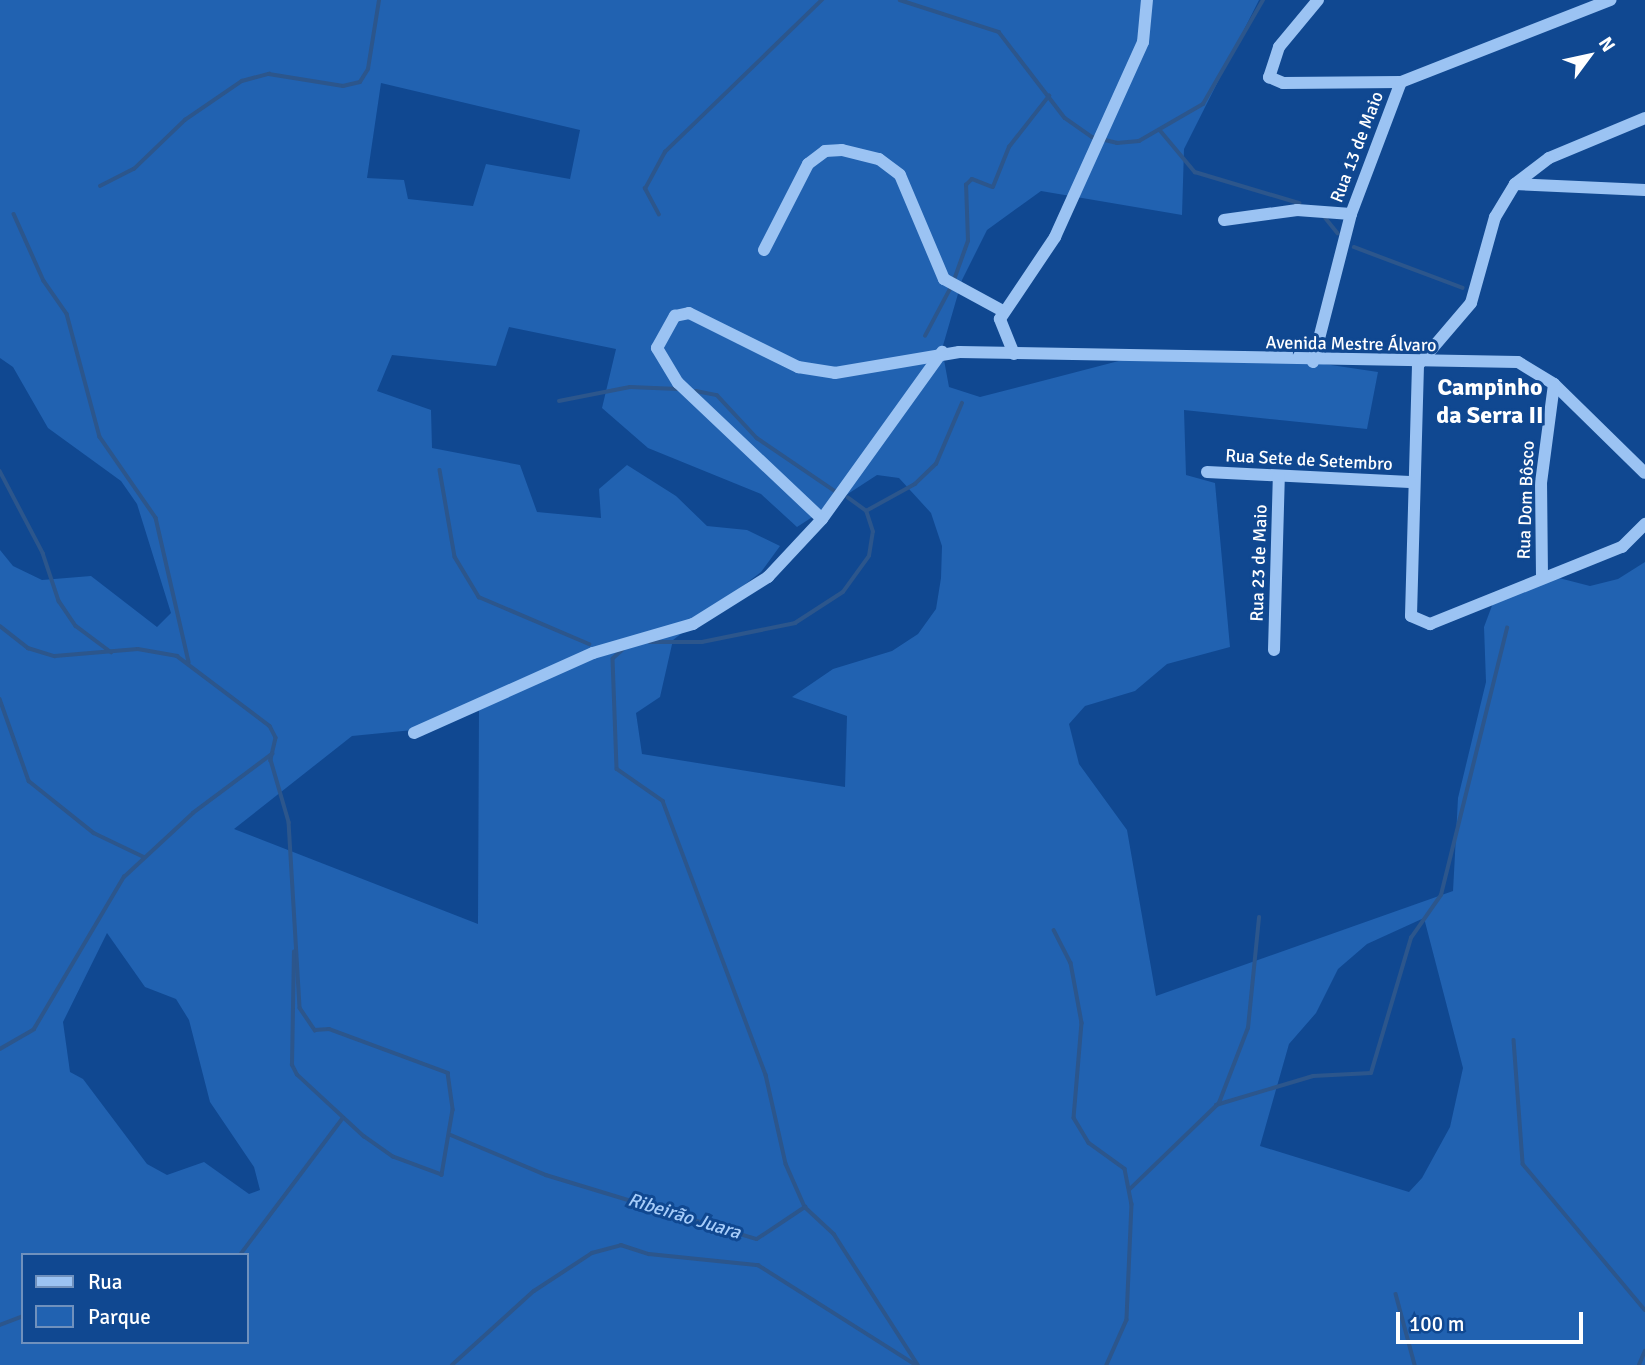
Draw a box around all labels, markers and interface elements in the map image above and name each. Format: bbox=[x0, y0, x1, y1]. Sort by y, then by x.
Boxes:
north arrow bbox=[1554, 21, 1624, 91]
text: N bbox=[1593, 32, 1620, 57]
street label: Rua 13 de Maio bbox=[1326, 88, 1388, 206]
street label: Avenida Mestre Álvaro bbox=[1265, 332, 1437, 356]
district label: Campinho da Serra II bbox=[1436, 374, 1544, 430]
street label: Rua Dom Bôsco bbox=[1513, 440, 1539, 560]
street label: Rua Sete de Setembro bbox=[1225, 445, 1393, 475]
street label: Rua 23 de Maio bbox=[1246, 504, 1272, 622]
water label: Ribeirão Juara bbox=[625, 1189, 743, 1245]
legend bbox=[21, 1253, 248, 1344]
text: Rua bbox=[88, 1269, 122, 1295]
scale bar bbox=[1400, 1298, 1587, 1342]
text: Parque bbox=[88, 1304, 151, 1330]
text: 100 m bbox=[1409, 1311, 1464, 1337]

